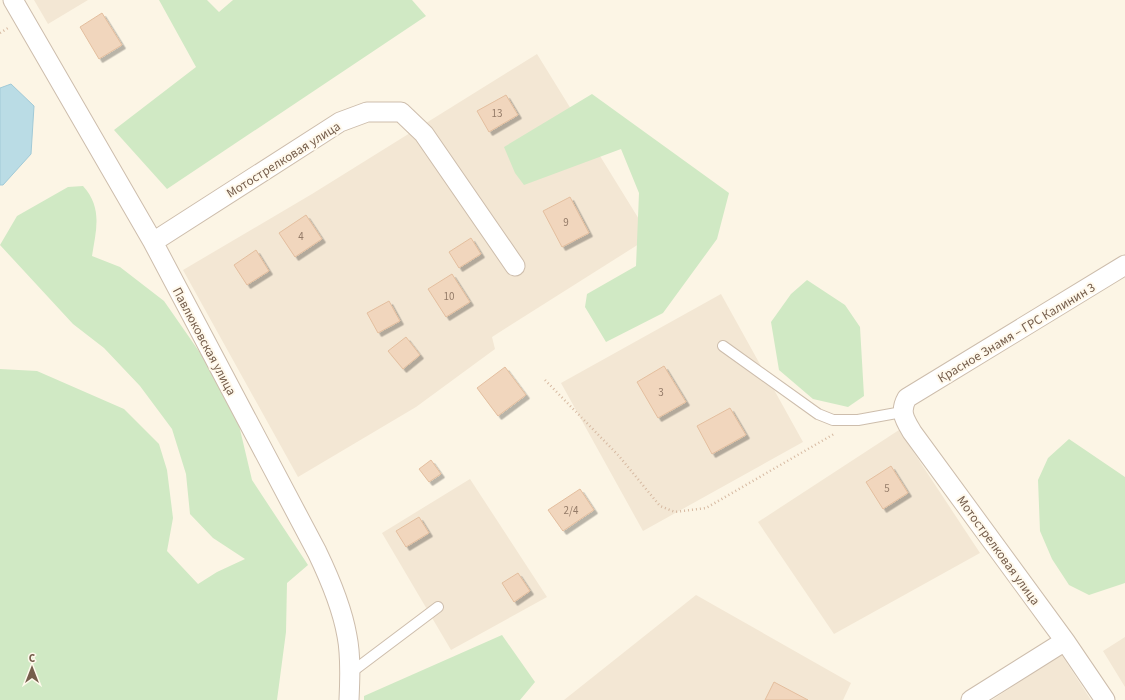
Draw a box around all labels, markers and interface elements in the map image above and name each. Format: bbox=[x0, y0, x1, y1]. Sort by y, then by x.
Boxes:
house number: 13 bbox=[492, 106, 502, 121]
street label: Мотострелковая улица bbox=[223, 117, 344, 202]
house number: 9 bbox=[563, 215, 569, 230]
house number: 4 bbox=[298, 229, 304, 244]
street label: Красное Знамя – ГРС Калинин 3 bbox=[934, 279, 1099, 387]
street label: Павлюковская улица bbox=[168, 284, 240, 399]
house number: 10 bbox=[444, 289, 454, 304]
house number: 3 bbox=[658, 385, 664, 400]
house number: 5 bbox=[884, 481, 890, 496]
street label: Мотострелковая улица bbox=[952, 492, 1044, 609]
house number: 2/4 bbox=[564, 503, 579, 518]
north arrow bbox=[12, 648, 52, 688]
text: С bbox=[29, 651, 36, 666]

